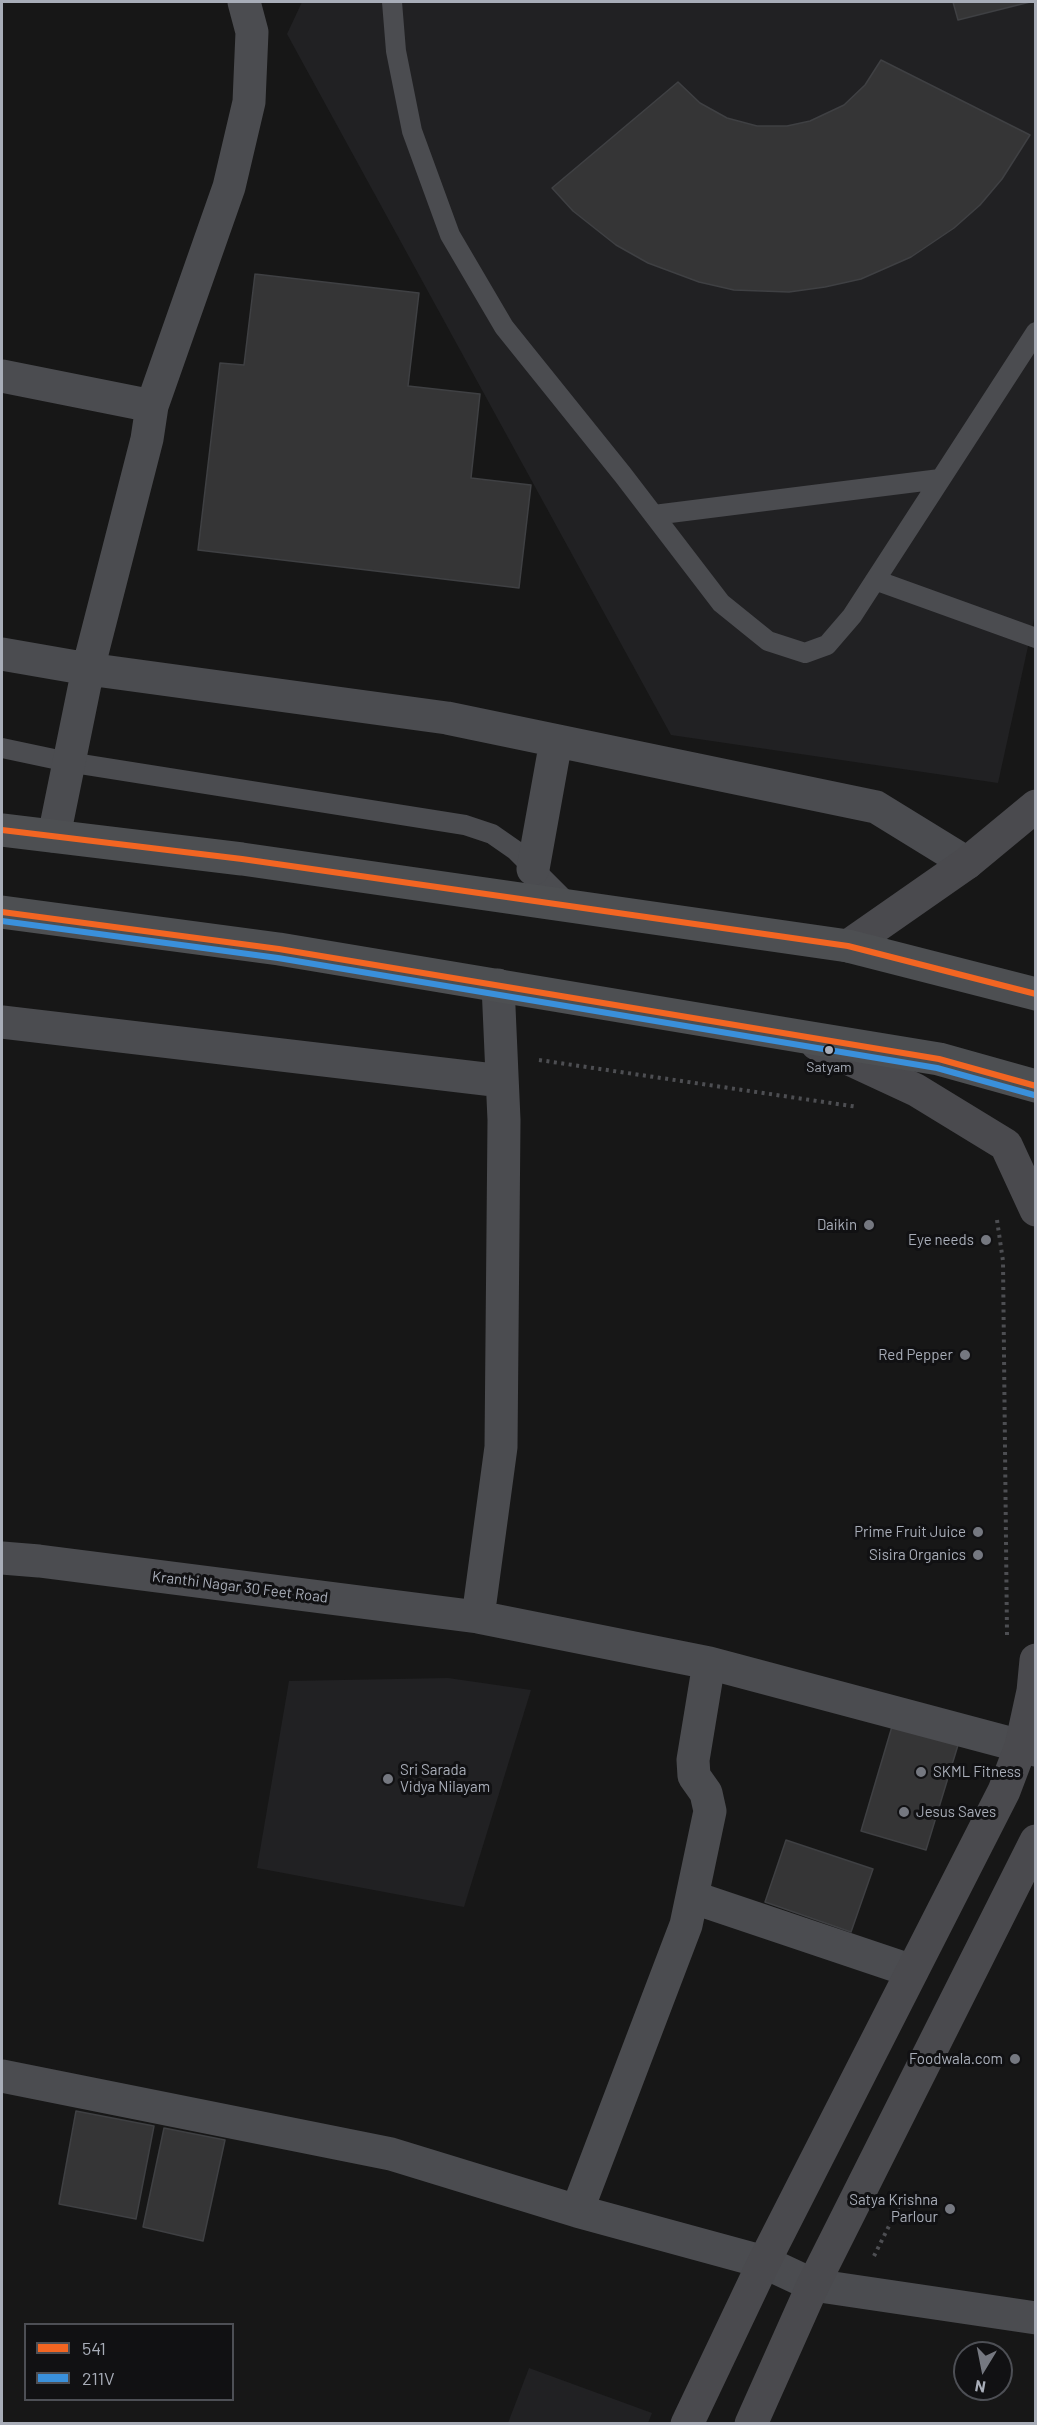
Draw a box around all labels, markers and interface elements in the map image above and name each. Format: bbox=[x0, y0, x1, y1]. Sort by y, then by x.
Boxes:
marker: Satyam bbox=[823, 1044, 835, 1056]
place label: Satyam bbox=[806, 1059, 852, 1075]
place label: Daikin bbox=[817, 1216, 857, 1234]
marker: Daikin bbox=[862, 1218, 876, 1232]
place label: Eye needs bbox=[908, 1231, 974, 1249]
marker: Eye needs bbox=[979, 1233, 993, 1247]
place label: Red Pepper bbox=[878, 1346, 953, 1364]
marker: Red Pepper bbox=[958, 1348, 972, 1362]
place label: Prime Fruit Juice bbox=[854, 1523, 966, 1541]
marker: Prime Fruit Juice bbox=[971, 1525, 985, 1539]
place label: Sisira Organics bbox=[869, 1546, 966, 1564]
marker: Sisira Organics bbox=[971, 1548, 985, 1562]
street label: Kranthi Nagar 30 Feet Road bbox=[151, 1567, 329, 1607]
place label: Sri Sarada Vidya Nilayam bbox=[400, 1761, 490, 1796]
place label: SKML Fitness bbox=[933, 1763, 1021, 1781]
marker: SKML Fitness bbox=[914, 1765, 928, 1779]
marker: Sri Sarada Vidya Nilayam bbox=[381, 1772, 395, 1786]
place label: Jesus Saves bbox=[916, 1803, 996, 1821]
marker: Jesus Saves bbox=[897, 1805, 911, 1819]
place label: Foodwala.com bbox=[909, 2050, 1003, 2068]
marker: Foodwala.com bbox=[1008, 2052, 1022, 2066]
place label: Satya Krishna Parlour bbox=[849, 2191, 938, 2226]
marker: Satya Krishna Parlour bbox=[943, 2202, 957, 2216]
legend bbox=[24, 2323, 234, 2401]
text: 541 bbox=[82, 2337, 106, 2359]
north arrow bbox=[953, 2341, 1013, 2401]
text: 211V bbox=[82, 2367, 115, 2389]
text: N bbox=[973, 2377, 987, 2398]

